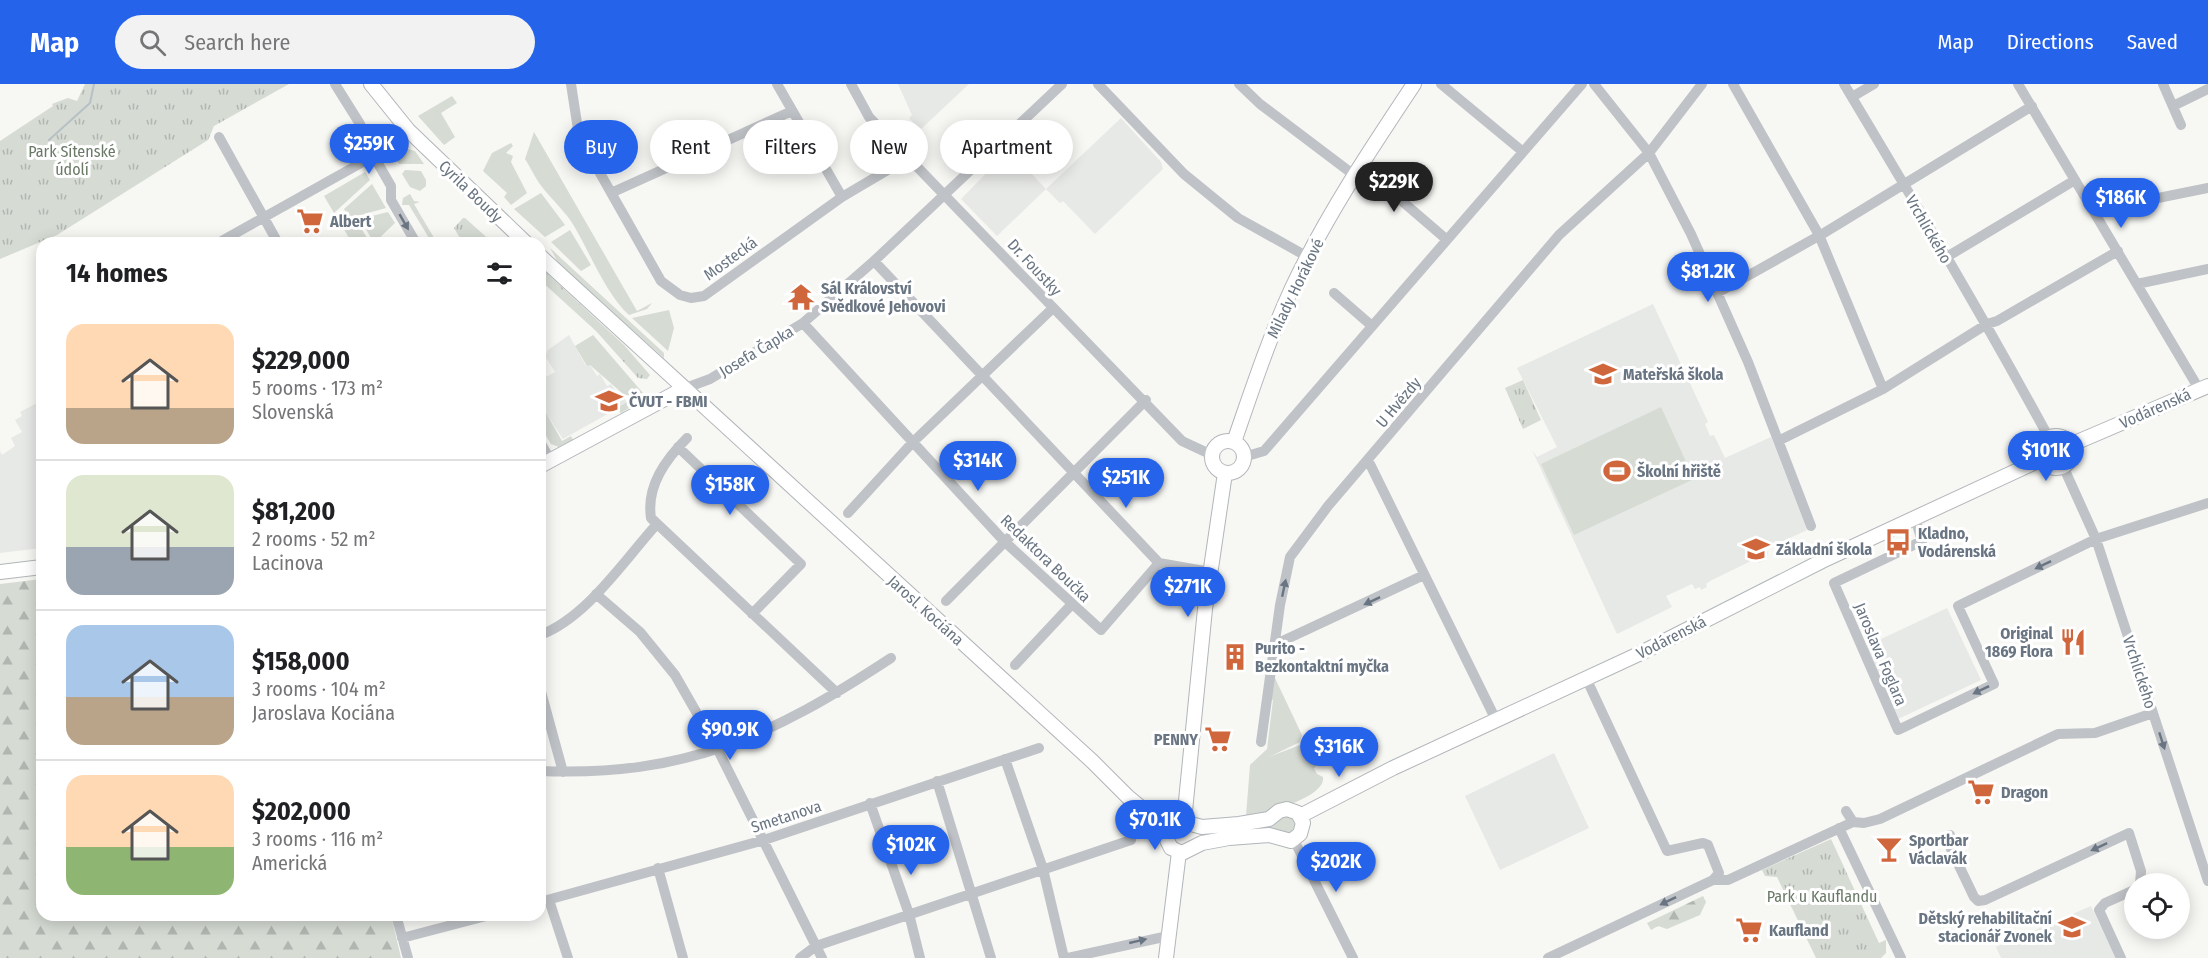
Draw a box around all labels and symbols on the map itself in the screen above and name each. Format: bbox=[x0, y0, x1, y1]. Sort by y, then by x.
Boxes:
pin: $259K bbox=[327, 124, 411, 175]
park label: Park Sítenské údolí bbox=[28, 142, 116, 179]
street label: Cyrila Boudy bbox=[435, 156, 507, 227]
pin: $229K bbox=[1352, 162, 1436, 213]
pin: $186K bbox=[2079, 178, 2163, 229]
street label: Vrchlického bbox=[1901, 192, 1956, 267]
supermarket icon: Albert bbox=[295, 206, 325, 236]
place label: Albert bbox=[329, 212, 372, 231]
one-way arrow bbox=[398, 214, 409, 230]
street label: Mostecká bbox=[700, 233, 761, 284]
street label: Dr. Foustky bbox=[1004, 235, 1066, 300]
street label: Milady Horákové bbox=[1263, 235, 1328, 341]
pin: $81.2K bbox=[1659, 252, 1757, 303]
place label: Sál Království Svědkové Jehovovi bbox=[821, 279, 946, 316]
temple icon: Sál Království Svědkové Jehovovi bbox=[786, 282, 816, 312]
street label: Josefa Čapka bbox=[715, 321, 797, 381]
school or university icon: Mateřská škola bbox=[1588, 359, 1618, 389]
place label: Mateřská škola bbox=[1623, 365, 1724, 384]
street label: U Hvězdy bbox=[1372, 373, 1425, 431]
street label: Vodárenská bbox=[2117, 384, 2194, 433]
school or university icon: ČVUT - FBMI bbox=[594, 386, 624, 416]
place label: ČVUT - FBMI bbox=[629, 391, 708, 411]
pin: $101K bbox=[2004, 431, 2088, 482]
pin: $314K bbox=[936, 441, 1020, 492]
sports icon: Školní hřiště bbox=[1602, 456, 1632, 486]
pin: $251K bbox=[1084, 458, 1168, 509]
place label: Školní hřiště bbox=[1637, 461, 1721, 481]
pin: $158K bbox=[688, 465, 772, 516]
street label: Redaktora Boučka bbox=[997, 511, 1095, 606]
place label: Kladno, Vodárenská bbox=[1917, 524, 1996, 561]
bus stop icon: Kladno, Vodárenská bbox=[1883, 527, 1913, 557]
school or university icon: Základní škola bbox=[1741, 534, 1771, 564]
place label: Základní škola bbox=[1776, 540, 1872, 559]
one-way arrow bbox=[2035, 560, 2052, 569]
pin: $271K bbox=[1146, 567, 1230, 618]
street label: Jarosl. Kociána bbox=[884, 571, 968, 650]
one-way arrow bbox=[1279, 578, 1289, 597]
one-way arrow bbox=[1363, 596, 1380, 605]
street label: Jaroslava Foglara bbox=[1850, 600, 1911, 709]
street label: Vodárenská bbox=[1633, 612, 1710, 663]
place label: Original 1869 Flora bbox=[1985, 624, 2054, 661]
restaurant icon: Original 1869 Flora bbox=[2058, 627, 2088, 657]
street label: Vrchlického bbox=[2119, 633, 2160, 711]
place label: Purito - Bezkontaktní myčka bbox=[1255, 639, 1389, 676]
building icon: Purito - Bezkontaktní myčka bbox=[1220, 642, 1250, 672]
one-way arrow bbox=[1972, 686, 1989, 695]
pin: $90.9K bbox=[681, 710, 779, 761]
supermarket icon: PENNY bbox=[1203, 724, 1233, 754]
pin: $316K bbox=[1297, 727, 1381, 778]
place label: PENNY bbox=[1154, 730, 1198, 749]
one-way arrow bbox=[2158, 732, 2168, 750]
supermarket icon: Dragon bbox=[1966, 777, 1996, 807]
place label: Dragon bbox=[2001, 783, 2048, 802]
street label: Smetanova bbox=[749, 796, 824, 837]
pin: $70.1K bbox=[1106, 800, 1204, 851]
pin: $102K bbox=[869, 825, 953, 876]
place label: Sportbar Václavák bbox=[1908, 831, 1969, 868]
bar icon: Sportbar Václavák bbox=[1874, 834, 1904, 864]
pin: $202K bbox=[1294, 842, 1378, 893]
one-way arrow bbox=[2091, 842, 2108, 851]
park label: Park u Kauflandu bbox=[1767, 887, 1877, 906]
one-way arrow bbox=[1660, 896, 1677, 905]
place label: Dětský rehabilitační stacionář Zvonek bbox=[1919, 909, 2053, 946]
school or university icon: Dětský rehabilitační stacionář Zvonek bbox=[2057, 912, 2087, 942]
supermarket icon: Kaufland bbox=[1734, 915, 1764, 945]
place label: Kaufland bbox=[1769, 921, 1829, 940]
one-way arrow bbox=[1129, 936, 1148, 946]

